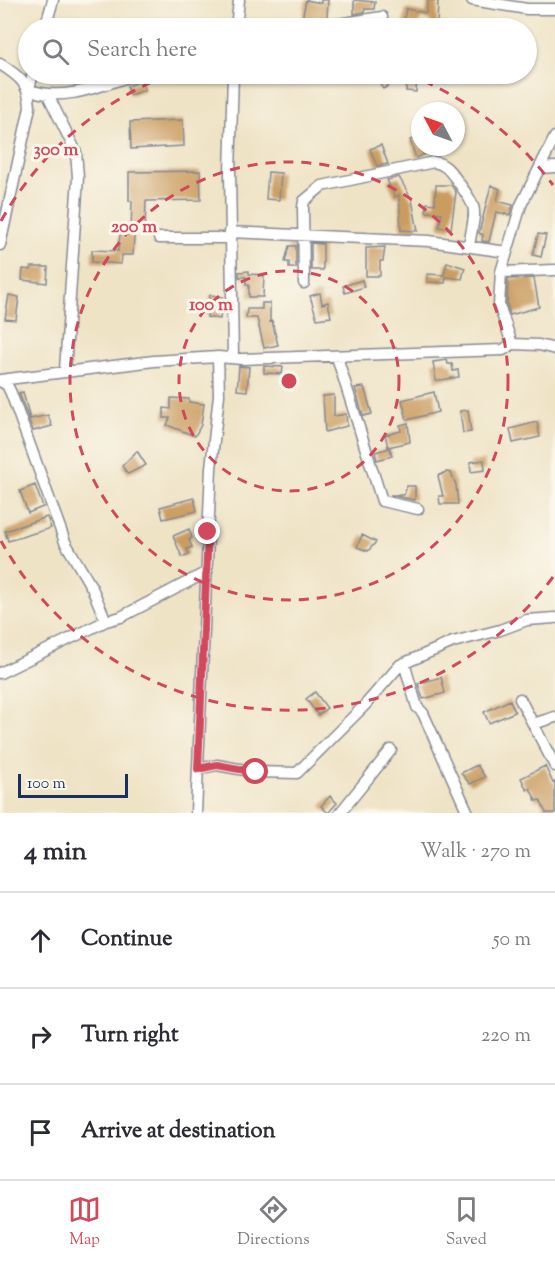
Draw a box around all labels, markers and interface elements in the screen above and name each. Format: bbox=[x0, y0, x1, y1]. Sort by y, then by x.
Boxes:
search box bbox=[18, 18, 537, 84]
icon: search bbox=[39, 35, 72, 68]
text: Search here bbox=[87, 35, 197, 67]
north arrow bbox=[411, 102, 465, 156]
text: 300 m bbox=[34, 138, 79, 164]
text: 200 m bbox=[111, 215, 157, 241]
text: 100 m bbox=[189, 293, 233, 319]
centre of rings bbox=[279, 371, 299, 391]
route end bbox=[194, 518, 220, 544]
route start bbox=[242, 758, 268, 784]
scale bar bbox=[18, 771, 128, 798]
text: 100 m bbox=[27, 773, 66, 796]
text: 4 min bbox=[24, 834, 87, 871]
text: Walk · 270 m bbox=[420, 838, 531, 867]
icon: ahead bbox=[24, 924, 57, 957]
text: Continue bbox=[81, 924, 172, 956]
text: 50 m bbox=[493, 926, 531, 955]
icon: right bbox=[24, 1020, 57, 1053]
text: Turn right bbox=[81, 1020, 178, 1052]
text: 220 m bbox=[481, 1022, 531, 1051]
icon: arrive bbox=[24, 1116, 57, 1149]
text: Arrive at destination bbox=[81, 1116, 276, 1148]
tab: Map bbox=[68, 1193, 101, 1252]
tab: Directions bbox=[237, 1193, 310, 1252]
tab: Saved bbox=[446, 1193, 487, 1252]

